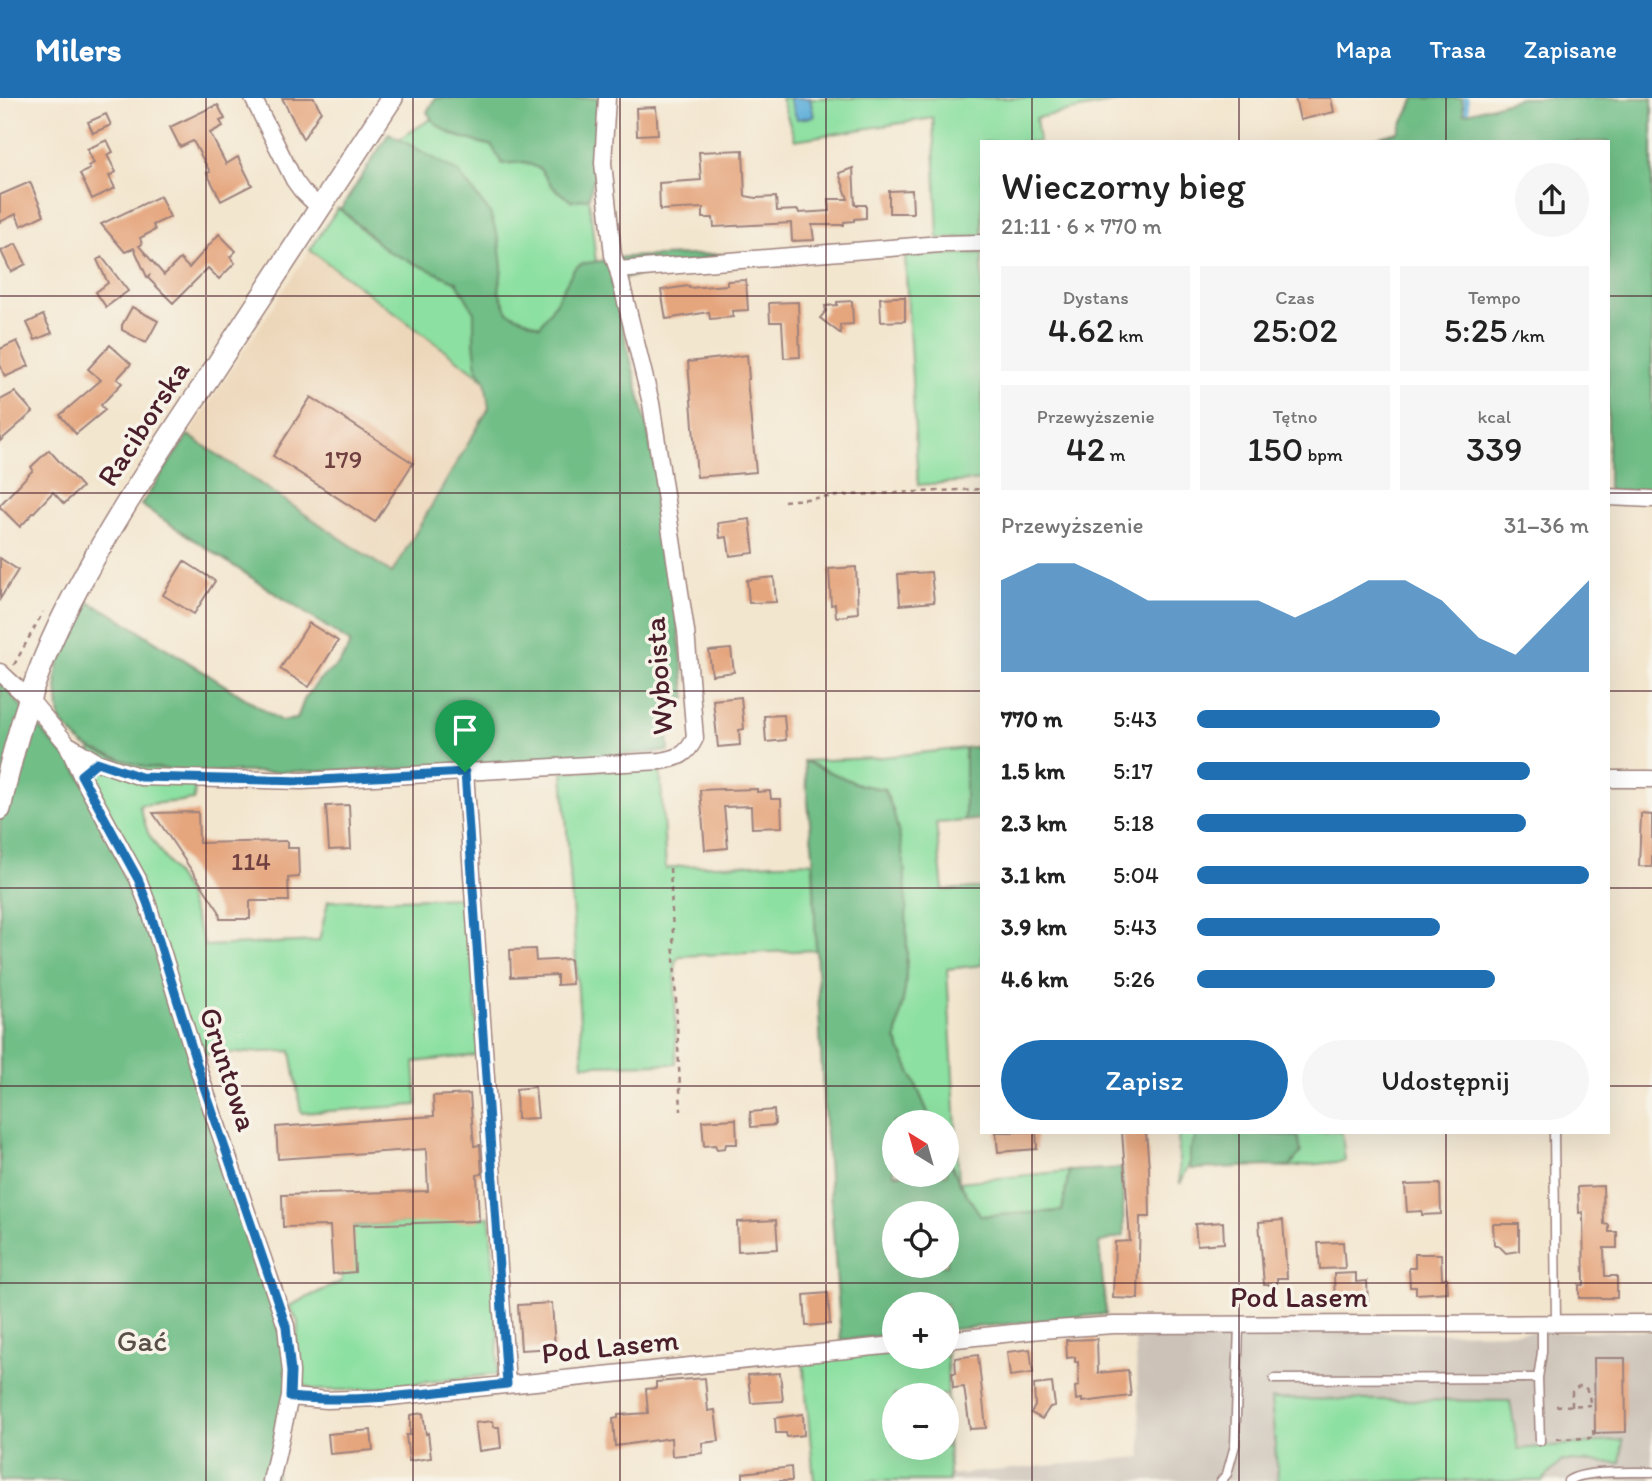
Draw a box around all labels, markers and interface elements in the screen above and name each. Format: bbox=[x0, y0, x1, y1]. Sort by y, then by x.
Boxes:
text: Milers bbox=[35, 30, 122, 69]
text: Mapa bbox=[1336, 35, 1392, 64]
text: Trasa bbox=[1430, 35, 1486, 64]
text: Zapisane bbox=[1524, 35, 1617, 64]
text: Wieczorny bieg bbox=[1001, 163, 1246, 209]
button: share bbox=[1515, 163, 1589, 237]
text: 21:11 · 6 × 770 m bbox=[1001, 212, 1162, 240]
text: Dystans bbox=[1063, 286, 1129, 309]
text: Czas bbox=[1275, 286, 1315, 309]
text: Tempo bbox=[1468, 286, 1521, 309]
text: 4.62 bbox=[1048, 309, 1114, 351]
text: 25:02 bbox=[1252, 309, 1338, 351]
text: 5:25 bbox=[1444, 309, 1507, 351]
text: km bbox=[1114, 324, 1144, 347]
text: /km bbox=[1507, 324, 1545, 347]
street label: Raciborska bbox=[89, 353, 198, 493]
text: Przewyższenie bbox=[1037, 405, 1155, 428]
text: Tętno bbox=[1273, 405, 1317, 428]
text: kcal bbox=[1477, 405, 1511, 428]
text: 42 bbox=[1066, 428, 1105, 470]
text: 150 bbox=[1247, 428, 1303, 470]
text: 339 bbox=[1466, 428, 1523, 470]
house number: 179 bbox=[324, 443, 362, 475]
text: m bbox=[1105, 443, 1126, 466]
text: bpm bbox=[1303, 443, 1343, 466]
text: Przewyższenie bbox=[1001, 511, 1143, 539]
text: 31–36 m bbox=[1504, 511, 1589, 539]
street label: Wyboista bbox=[635, 615, 681, 736]
pin bbox=[435, 700, 495, 772]
text: 770 m bbox=[1001, 705, 1063, 733]
text: 5:43 bbox=[1113, 705, 1157, 733]
icon: arrive bbox=[446, 711, 484, 749]
text: 1.5 km bbox=[1001, 757, 1065, 785]
text: 5:17 bbox=[1113, 757, 1153, 785]
text: 2.3 km bbox=[1001, 809, 1067, 837]
text: 5:18 bbox=[1113, 809, 1154, 837]
house number: 114 bbox=[231, 845, 271, 877]
text: 3.1 km bbox=[1001, 861, 1065, 889]
text: 5:04 bbox=[1113, 861, 1159, 889]
text: 3.9 km bbox=[1001, 913, 1067, 941]
text: 5:43 bbox=[1113, 913, 1157, 941]
text: 4.6 km bbox=[1001, 965, 1068, 993]
text: 5:26 bbox=[1113, 965, 1155, 993]
street label: Gruntowa bbox=[192, 1003, 266, 1136]
button: Zapisz bbox=[1001, 1040, 1288, 1120]
button: Udostępnij bbox=[1302, 1040, 1589, 1120]
north arrow bbox=[882, 1110, 959, 1186]
map controls bbox=[882, 1110, 959, 1460]
button: locate bbox=[882, 1201, 959, 1278]
street label: Pod Lasem bbox=[1230, 1278, 1368, 1315]
button: + bbox=[882, 1292, 959, 1369]
street label: Pod Lasem bbox=[539, 1320, 681, 1372]
park label: Gać bbox=[117, 1322, 167, 1359]
button: − bbox=[882, 1383, 959, 1460]

